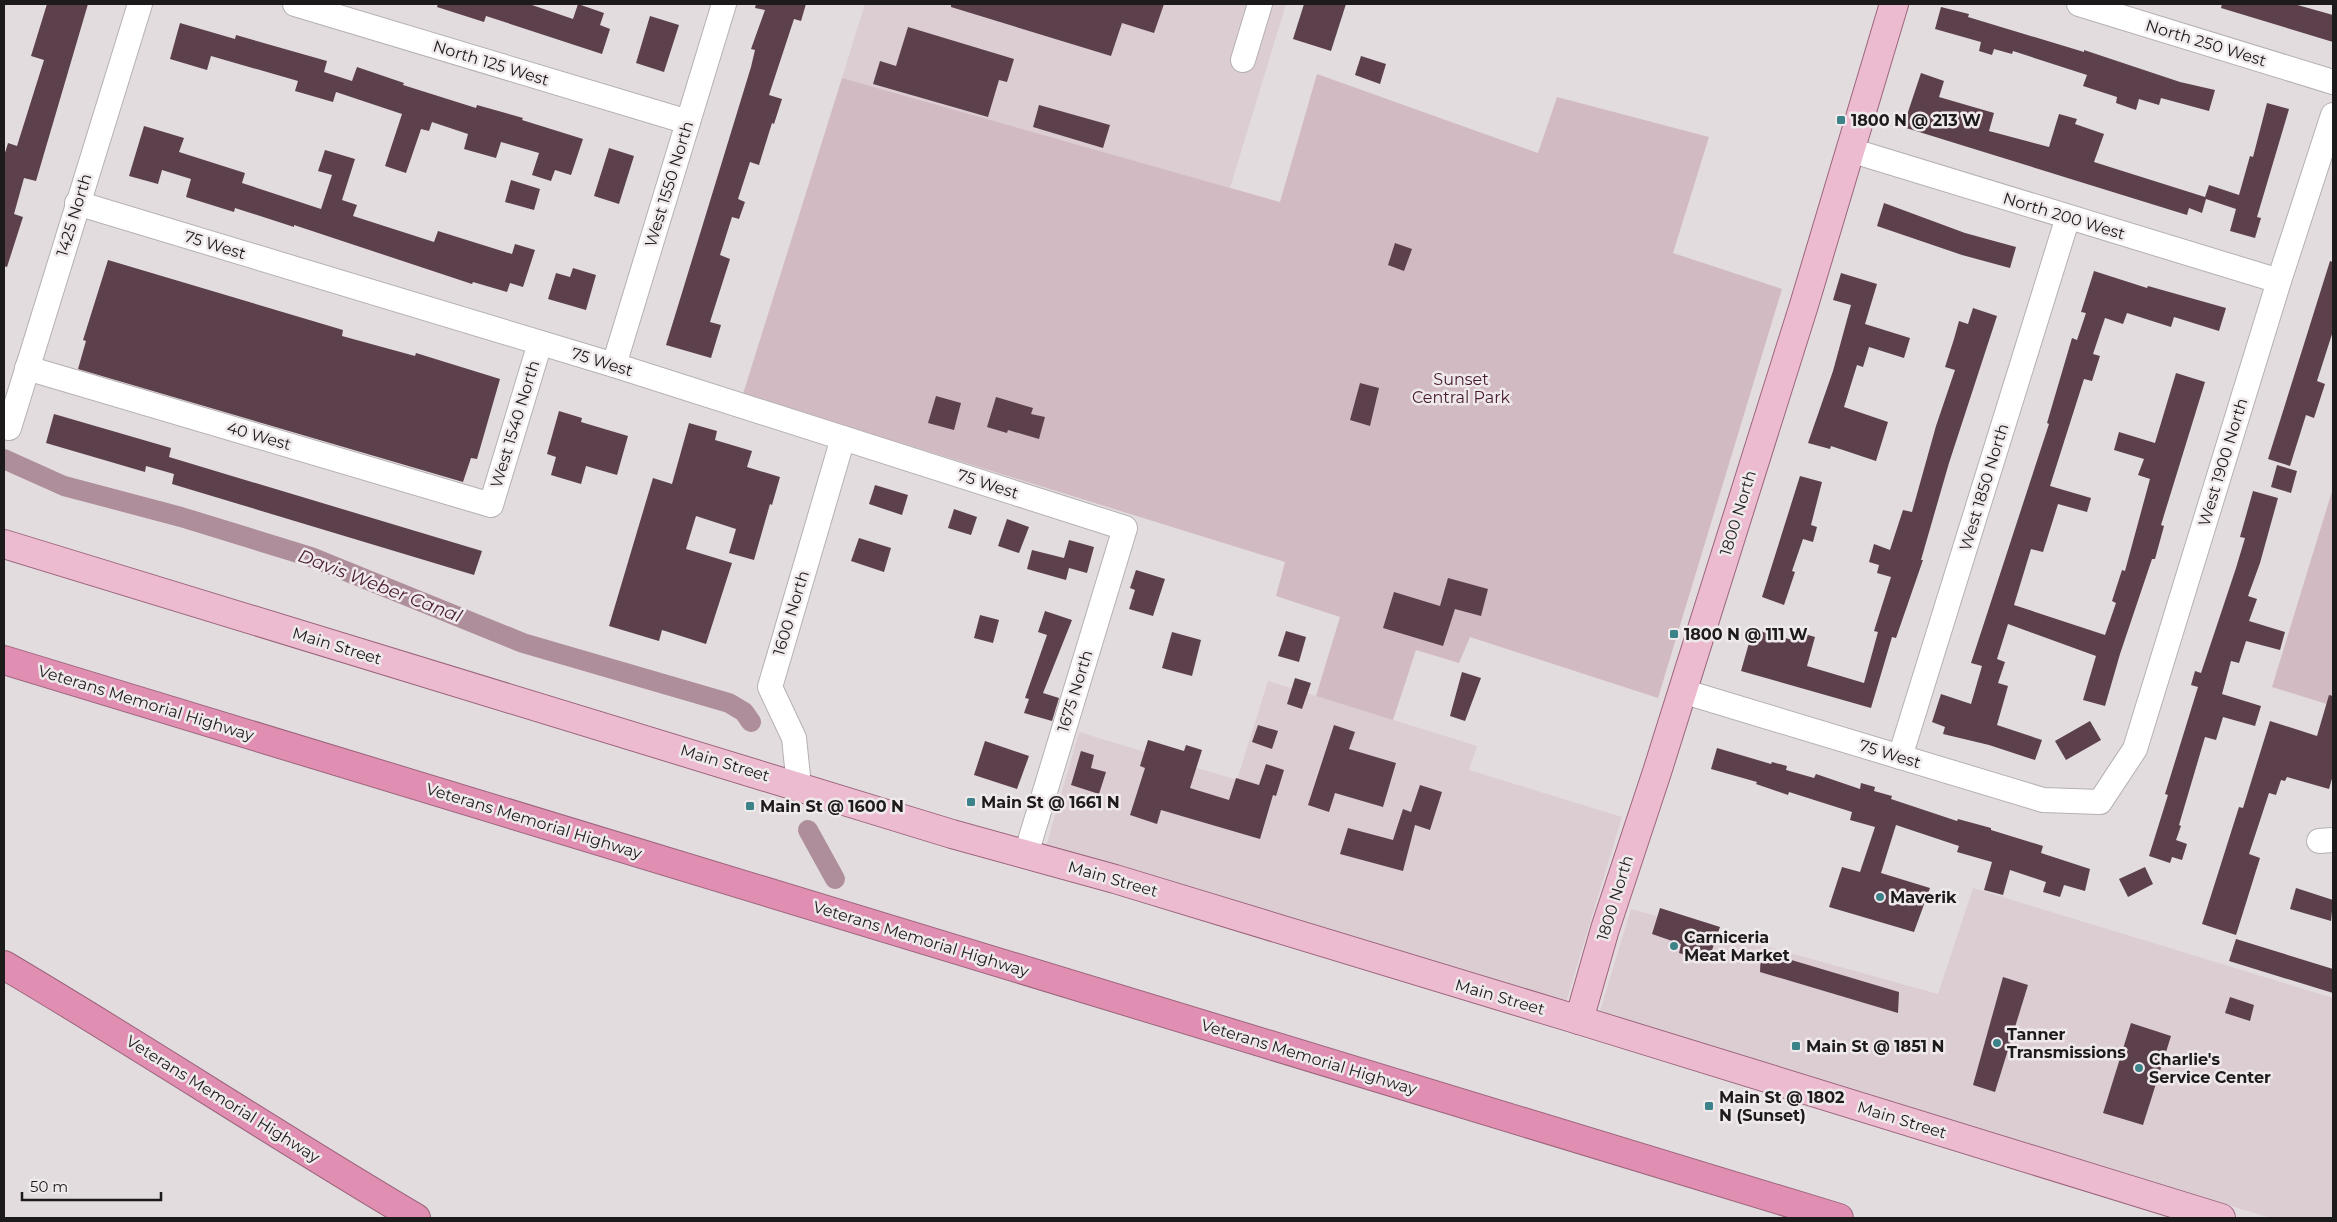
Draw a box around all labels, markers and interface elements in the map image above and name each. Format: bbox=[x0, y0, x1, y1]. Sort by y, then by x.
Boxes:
street label: North 250 West bbox=[2143, 16, 2269, 71]
street label: North 125 West bbox=[431, 36, 552, 90]
place label: 1800 N @ 213 W bbox=[1851, 111, 1981, 130]
marker: 1800 N @ 213 W bbox=[1835, 114, 1847, 126]
street label: West 1550 North bbox=[641, 119, 697, 249]
street label: 1425 North bbox=[52, 171, 96, 259]
street label: North 200 West bbox=[2001, 188, 2128, 244]
street label: 75 West bbox=[182, 227, 248, 263]
street label: 75 West bbox=[569, 344, 635, 380]
street label: West 1540 North bbox=[487, 358, 543, 490]
park label: Sunset Central Park bbox=[1412, 370, 1511, 407]
street label: West 1900 North bbox=[2194, 396, 2252, 528]
street label: 40 West bbox=[225, 418, 294, 454]
street label: West 1850 North bbox=[1956, 421, 2012, 553]
street label: 75 West bbox=[955, 465, 1021, 503]
street label: 1800 North bbox=[1716, 468, 1760, 558]
water label: Davis Weber Canal bbox=[295, 545, 465, 627]
street label: 1600 North bbox=[769, 568, 813, 658]
street label: Main Street bbox=[290, 623, 384, 669]
place label: 1800 N @ 111 W bbox=[1684, 625, 1808, 644]
marker: 1800 N @ 111 W bbox=[1668, 628, 1680, 640]
street label: 1675 North bbox=[1054, 648, 1096, 734]
street label: Veterans Memorial Highway bbox=[36, 661, 257, 745]
street label: 75 West bbox=[1857, 736, 1923, 772]
street label: Main Street bbox=[678, 740, 772, 786]
street label: Veterans Memorial Highway bbox=[424, 779, 645, 863]
place label: Main St @ 1661 N bbox=[981, 793, 1120, 812]
marker: Main St @ 1661 N bbox=[965, 796, 977, 808]
place label: Main St @ 1600 N bbox=[760, 797, 904, 816]
marker: Main St @ 1600 N bbox=[744, 800, 756, 812]
street label: 1800 North bbox=[1593, 853, 1637, 943]
street label: Main Street bbox=[1066, 857, 1161, 901]
place label: Maverik bbox=[1890, 888, 1957, 907]
marker: Maverik bbox=[1874, 891, 1886, 903]
street label: Veterans Memorial Highway bbox=[811, 897, 1032, 981]
place label: Carniceria Meat Market bbox=[1684, 928, 1790, 965]
marker: Carniceria Meat Market bbox=[1668, 940, 1680, 952]
street label: Main Street bbox=[1453, 975, 1548, 1019]
street label: Veterans Memorial Highway bbox=[1199, 1015, 1420, 1099]
place label: Tanner Transmissions bbox=[2007, 1025, 2126, 1062]
street label: Veterans Memorial Highway bbox=[123, 1031, 324, 1167]
place label: Main St @ 1851 N bbox=[1806, 1037, 1944, 1056]
marker: Tanner Transmissions bbox=[1991, 1037, 2003, 1049]
marker: Main St @ 1851 N bbox=[1790, 1040, 1802, 1052]
place label: Charlie's Service Center bbox=[2149, 1050, 2271, 1087]
marker: Charlie's Service Center bbox=[2133, 1062, 2145, 1074]
place label: Main St @ 1802 N (Sunset) bbox=[1719, 1088, 1844, 1125]
street label: Main Street bbox=[1855, 1097, 1949, 1143]
marker: Main St @ 1802 N (Sunset) bbox=[1703, 1100, 1715, 1112]
scale bar bbox=[22, 1170, 161, 1202]
text: 50 m bbox=[30, 1177, 68, 1196]

